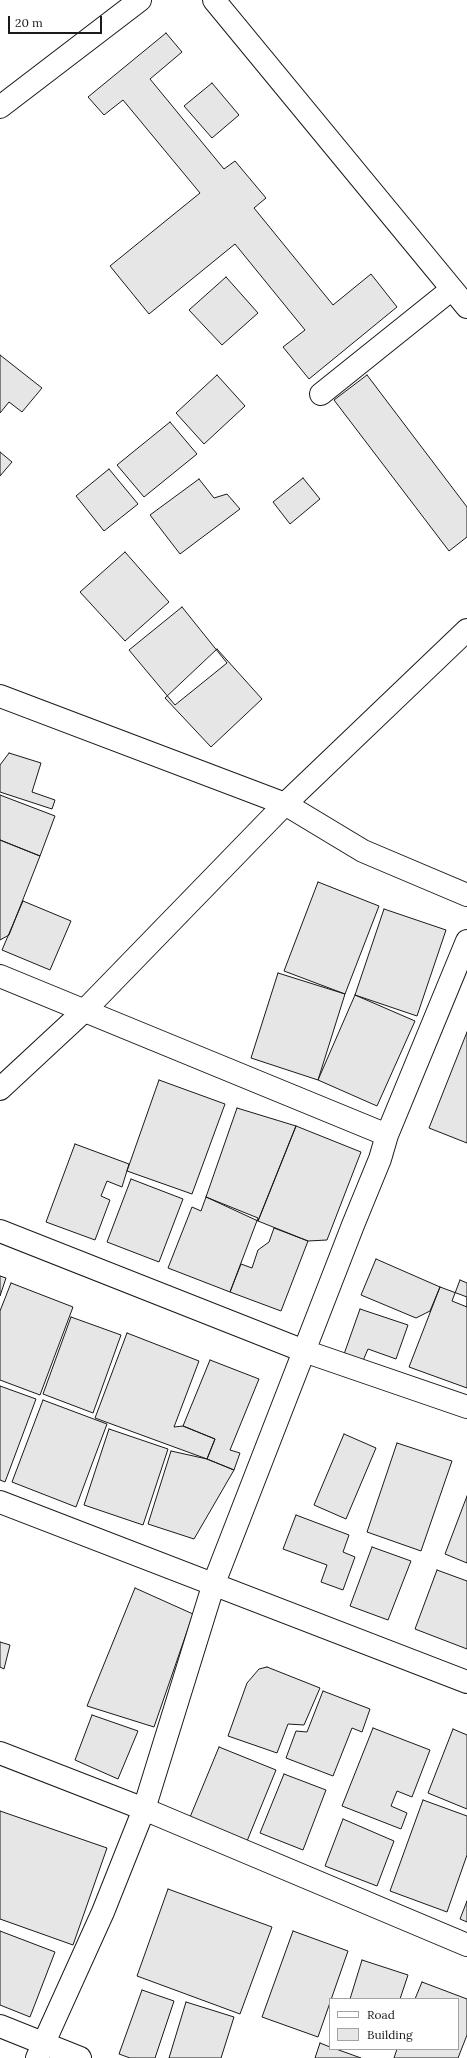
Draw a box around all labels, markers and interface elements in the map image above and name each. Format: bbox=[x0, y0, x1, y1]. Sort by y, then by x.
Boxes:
scale bar bbox=[10, 8, 104, 34]
text: 20 m bbox=[15, 15, 43, 30]
legend bbox=[329, 1998, 459, 2050]
text: Road bbox=[367, 2007, 395, 2022]
text: Building bbox=[367, 2027, 413, 2042]

